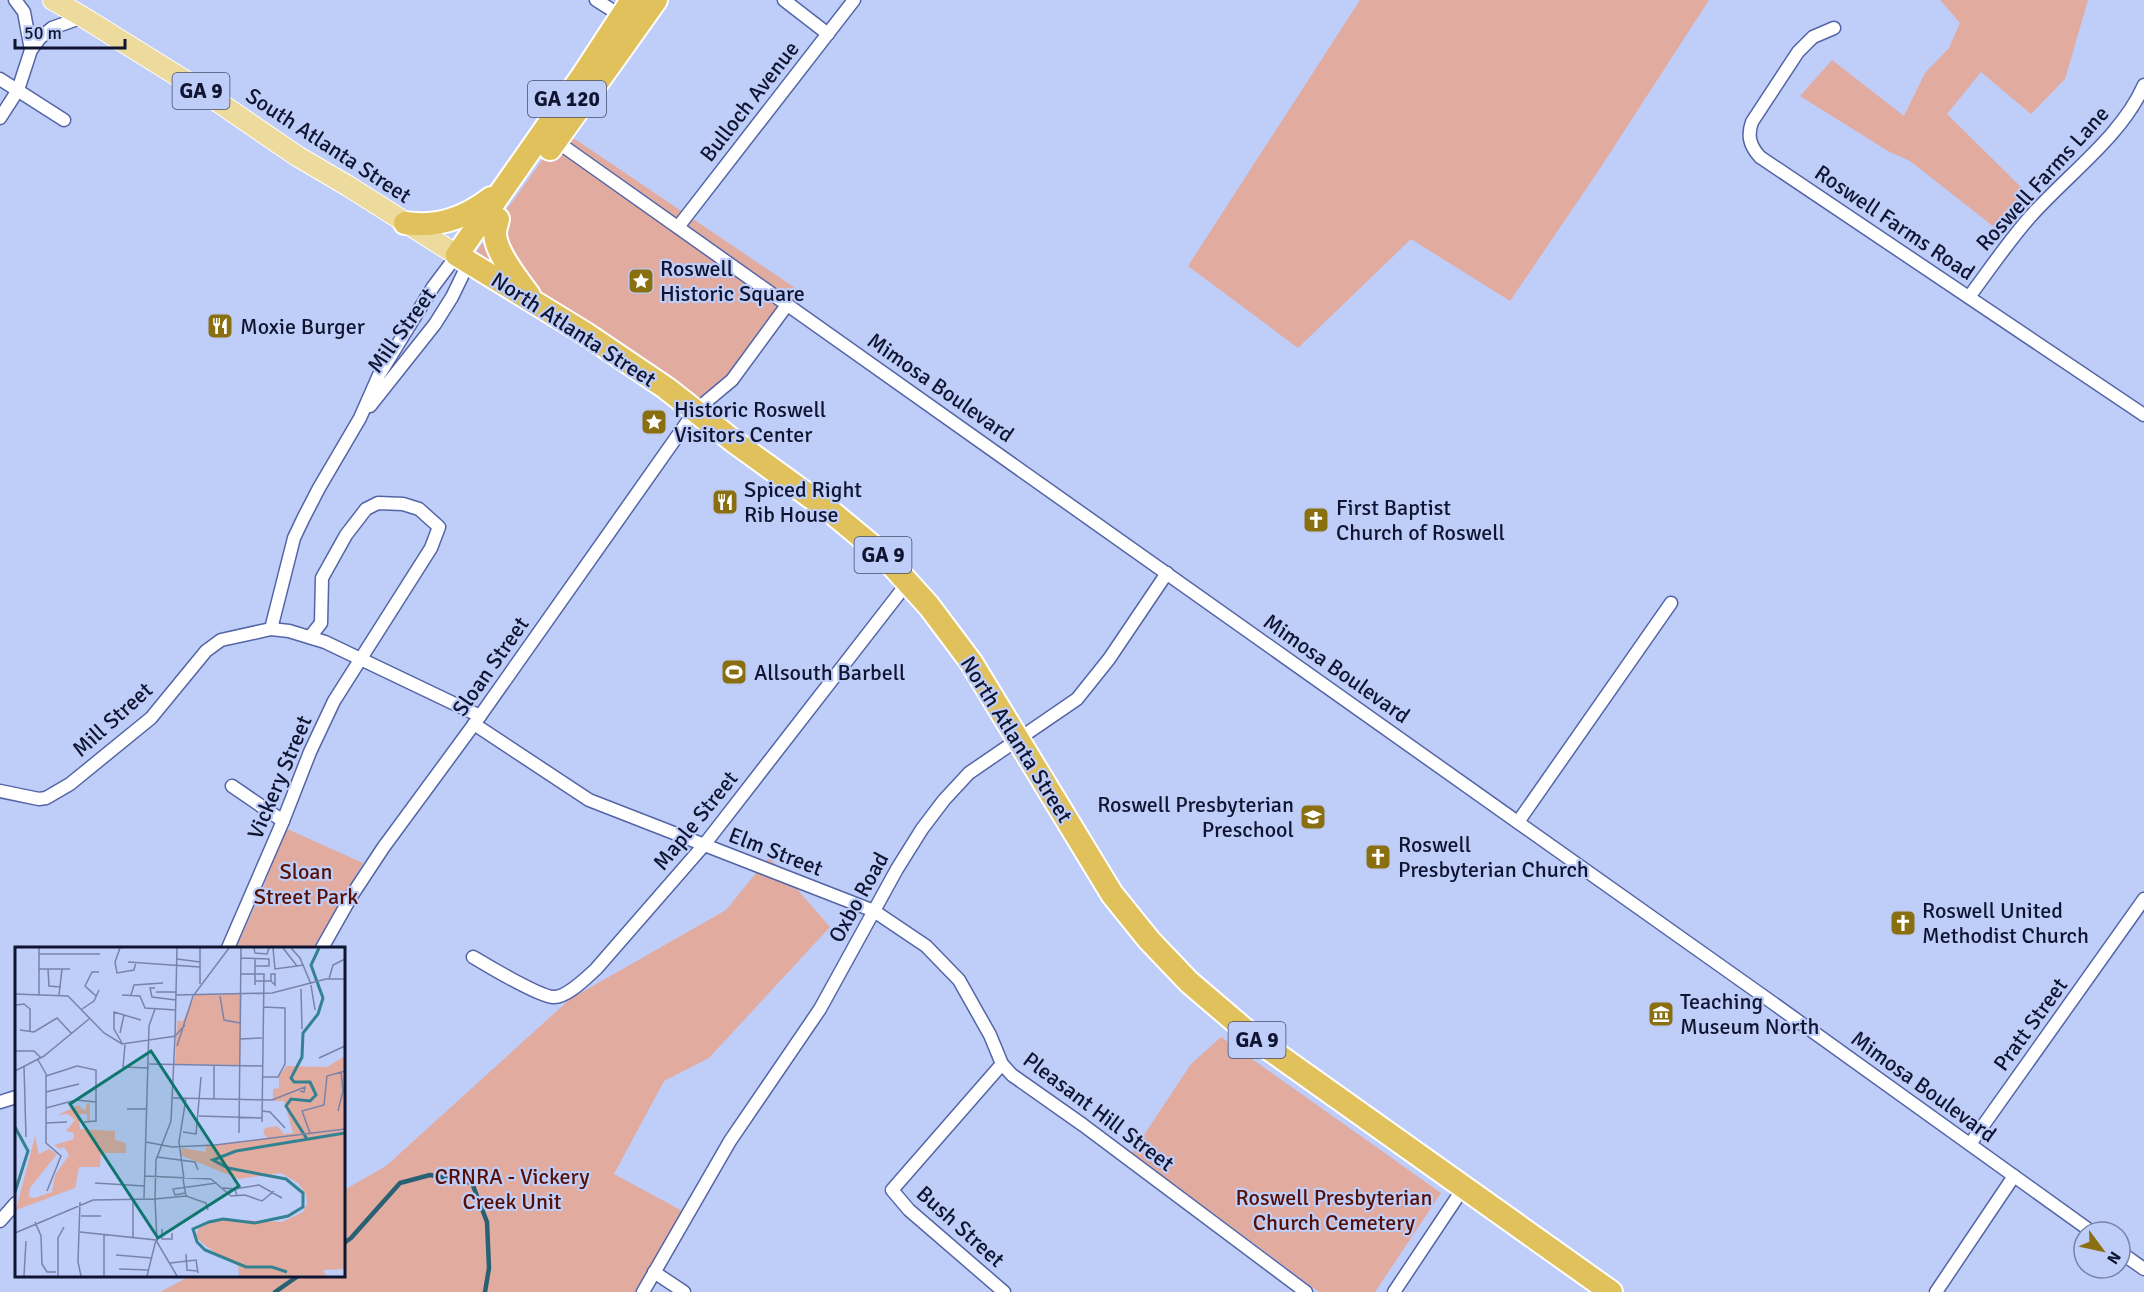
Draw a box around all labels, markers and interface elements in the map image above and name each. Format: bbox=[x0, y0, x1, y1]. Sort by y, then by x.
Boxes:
scale bar bbox=[15, 12, 124, 50]
text: 50 m bbox=[24, 22, 62, 44]
street label: Bulloch Avenue bbox=[694, 36, 805, 167]
road number: GA 9 bbox=[172, 73, 230, 109]
road number: GA 120 bbox=[528, 81, 606, 117]
street label: South Atlanta Street bbox=[241, 82, 417, 209]
street label: Roswell Farms Lane bbox=[1970, 100, 2114, 256]
street label: Roswell Farms Road bbox=[1810, 159, 1980, 286]
place label: Roswell Historic Square bbox=[660, 255, 805, 307]
street label: North Atlanta Street bbox=[486, 266, 661, 393]
place icon: Roswell Historic Square bbox=[626, 266, 656, 296]
street label: Mill Street bbox=[362, 282, 441, 378]
restaurant icon: Moxie Burger bbox=[205, 311, 235, 341]
place label: Moxie Burger bbox=[240, 313, 365, 340]
street label: Mimosa Boulevard bbox=[862, 327, 1019, 448]
place label: Historic Roswell Visitors Center bbox=[674, 396, 826, 448]
place icon: Historic Roswell Visitors Center bbox=[639, 407, 669, 437]
place label: Spiced Right Rib House bbox=[744, 476, 862, 528]
restaurant icon: Spiced Right Rib House bbox=[710, 487, 740, 517]
place label: First Baptist Church of Roswell bbox=[1336, 494, 1505, 546]
church icon: First Baptist Church of Roswell bbox=[1301, 505, 1331, 535]
road number: GA 9 bbox=[854, 537, 912, 573]
street label: Mimosa Boulevard bbox=[1258, 608, 1415, 729]
street label: Sloan Street bbox=[446, 611, 535, 721]
street label: North Atlanta Street bbox=[955, 651, 1079, 828]
sports icon: Allsouth Barbell bbox=[719, 657, 749, 687]
place label: Allsouth Barbell bbox=[754, 659, 905, 686]
street label: Mill Street bbox=[67, 676, 158, 762]
street label: Vickery Street bbox=[241, 711, 318, 843]
street label: Maple Street bbox=[647, 765, 744, 875]
place label: Roswell Presbyterian Preschool bbox=[1097, 791, 1294, 843]
school or university icon: Roswell Presbyterian Preschool bbox=[1298, 802, 1328, 832]
street label: Elm Street bbox=[725, 821, 827, 882]
place label: Roswell Presbyterian Church bbox=[1398, 831, 1589, 883]
church icon: Roswell Presbyterian Church bbox=[1363, 842, 1393, 872]
street label: Oxbo Road bbox=[823, 847, 894, 947]
park label: Sloan Street Park bbox=[254, 858, 358, 910]
place label: Roswell United Methodist Church bbox=[1922, 897, 2089, 949]
church icon: Roswell United Methodist Church bbox=[1888, 908, 1918, 938]
inset map bbox=[15, 947, 345, 1277]
street label: Pratt Street bbox=[1988, 972, 2073, 1076]
place label: Teaching Museum North bbox=[1680, 988, 1819, 1040]
museum icon: Teaching Museum North bbox=[1646, 999, 1676, 1029]
road number: GA 9 bbox=[1228, 1022, 1286, 1058]
street label: Mimosa Boulevard bbox=[1846, 1025, 2002, 1148]
street label: Pleasant Hill Street bbox=[1018, 1046, 1180, 1177]
park label: CRNRA - Vickery Creek Unit bbox=[434, 1163, 590, 1215]
street label: Bush Street bbox=[911, 1180, 1010, 1273]
park label: Roswell Presbyterian Church Cemetery bbox=[1236, 1184, 1432, 1236]
north arrow bbox=[2072, 1220, 2132, 1280]
text: N bbox=[2102, 1248, 2125, 1268]

